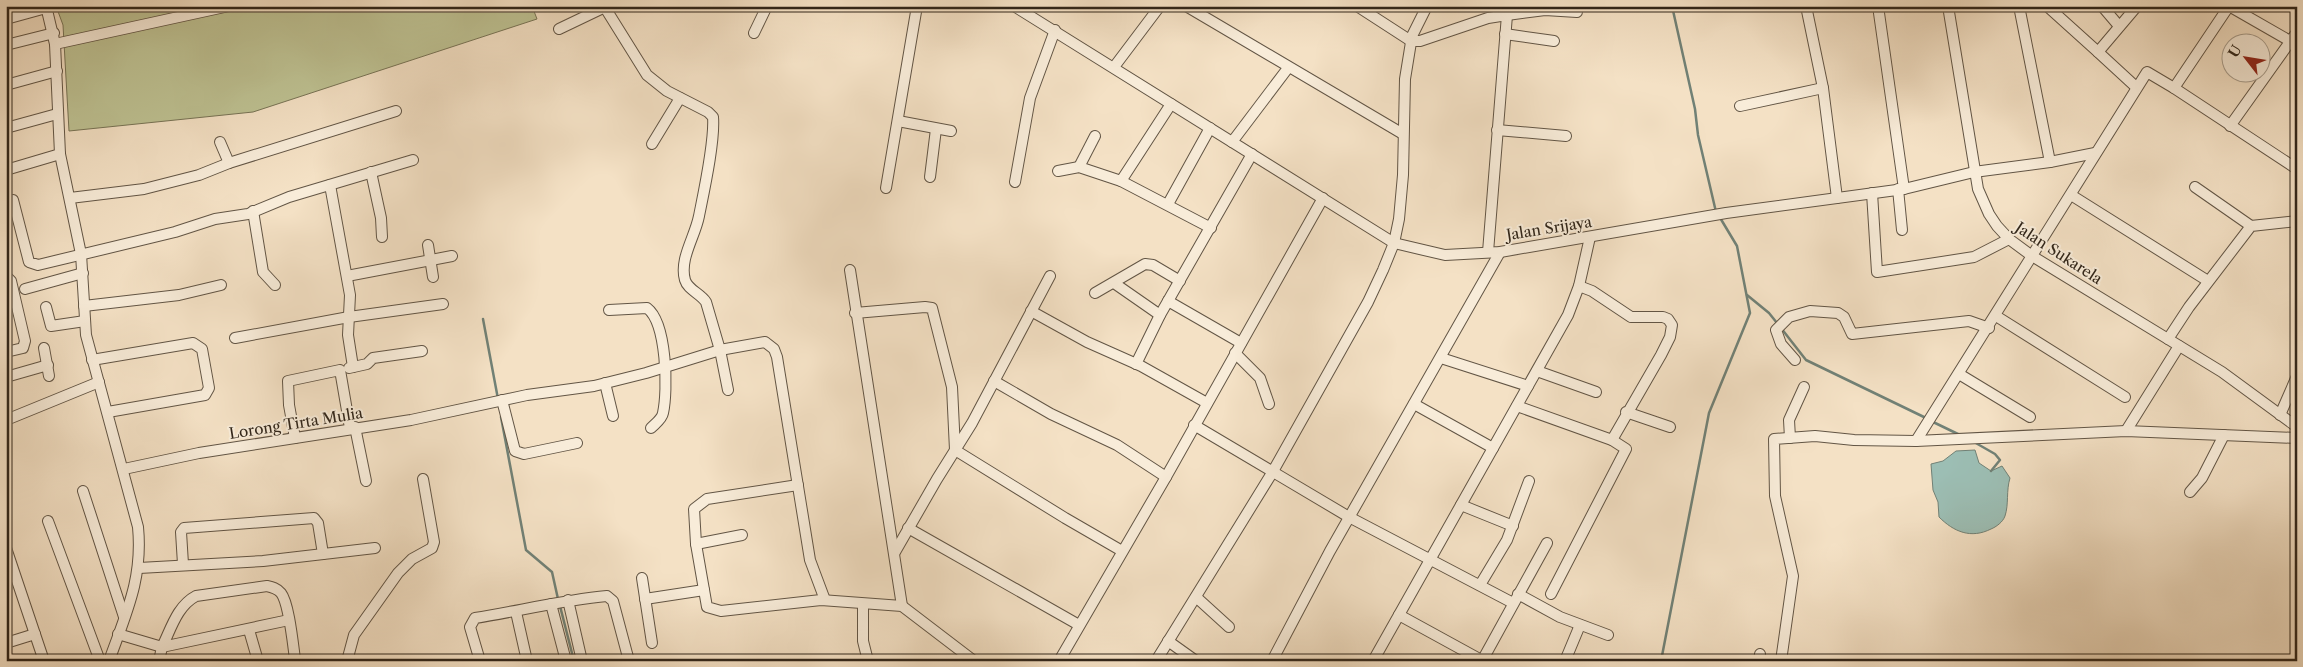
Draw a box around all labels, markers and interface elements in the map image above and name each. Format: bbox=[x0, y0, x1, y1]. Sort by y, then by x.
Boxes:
north arrow bbox=[2220, 32, 2270, 82]
text: U bbox=[2224, 41, 2246, 61]
street label: Jalan Srijaya bbox=[1503, 212, 1593, 244]
street label: Jalan Sukarela bbox=[2010, 217, 2106, 288]
street label: Lorong Tirta Mulia bbox=[228, 403, 364, 443]

